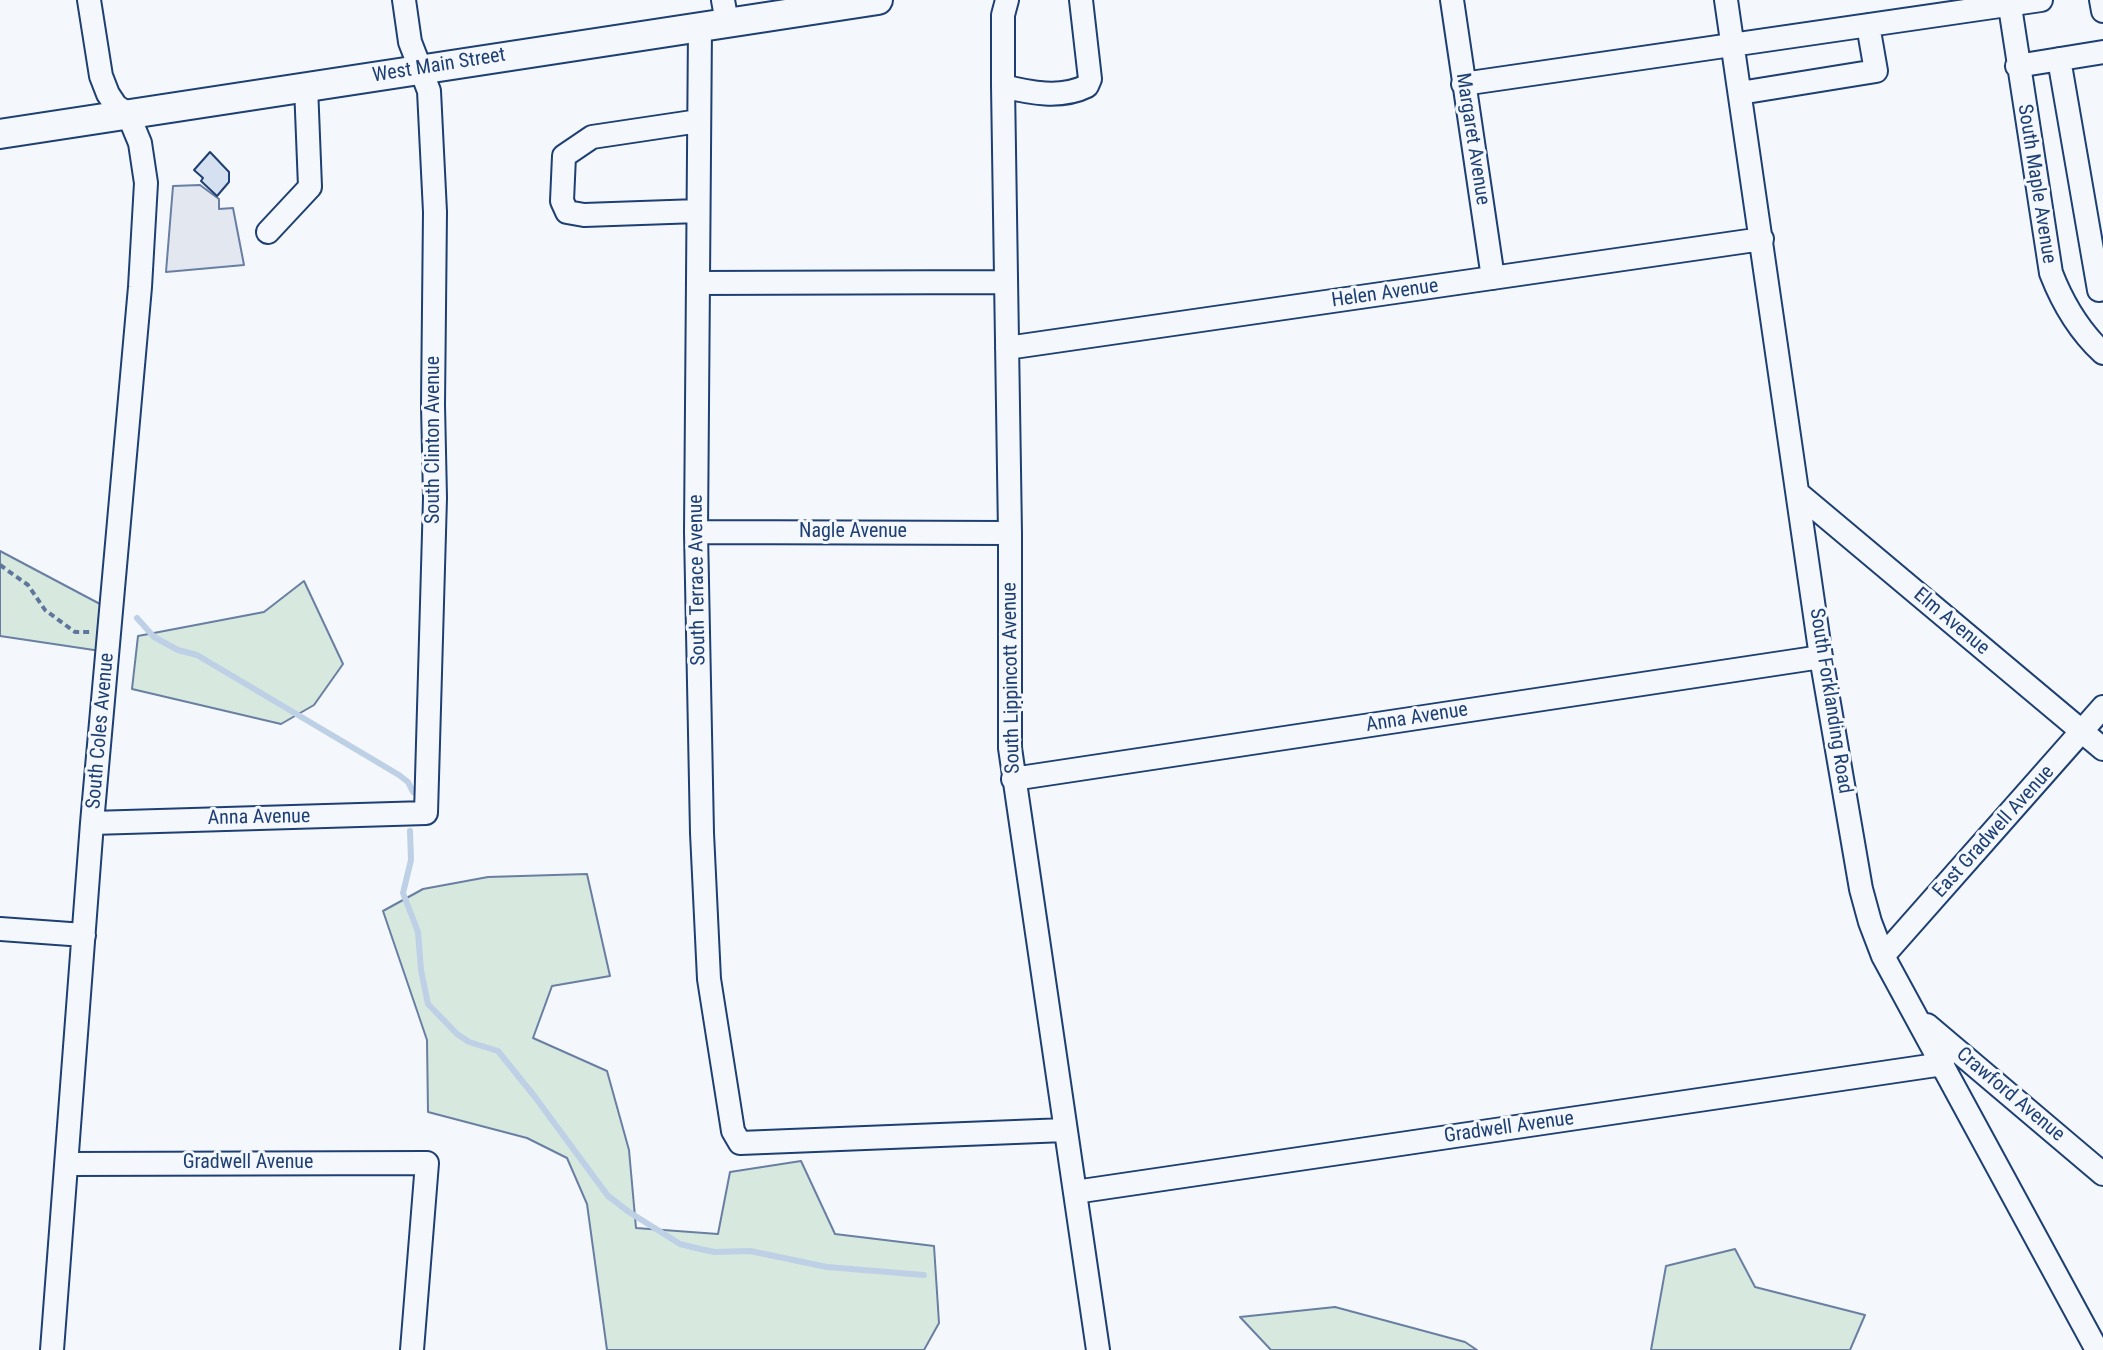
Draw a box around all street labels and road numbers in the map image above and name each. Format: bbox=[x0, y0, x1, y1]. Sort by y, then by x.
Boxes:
street label: West Main Street bbox=[371, 44, 507, 88]
street label: Margaret Avenue bbox=[1450, 71, 1494, 207]
street label: South Maple Avenue bbox=[2012, 103, 2060, 265]
street label: Helen Avenue bbox=[1330, 275, 1440, 313]
street label: South Clinton Avenue bbox=[422, 356, 446, 524]
street label: South Terrace Avenue bbox=[685, 494, 711, 666]
street label: Nagle Avenue bbox=[799, 520, 907, 544]
street label: South Lippincott Avenue bbox=[998, 582, 1026, 774]
street label: Elm Avenue bbox=[1908, 583, 1994, 661]
street label: South Forklanding Road bbox=[1803, 607, 1857, 795]
street label: South Coles Avenue bbox=[82, 652, 120, 810]
street label: Anna Avenue bbox=[1364, 698, 1470, 738]
street label: East Gradwell Avenue bbox=[1928, 761, 2060, 903]
street label: Anna Avenue bbox=[207, 805, 311, 831]
street label: Crawford Avenue bbox=[1951, 1043, 2069, 1147]
street label: Gradwell Avenue bbox=[1443, 1107, 1575, 1149]
street label: Gradwell Avenue bbox=[183, 1151, 313, 1175]

